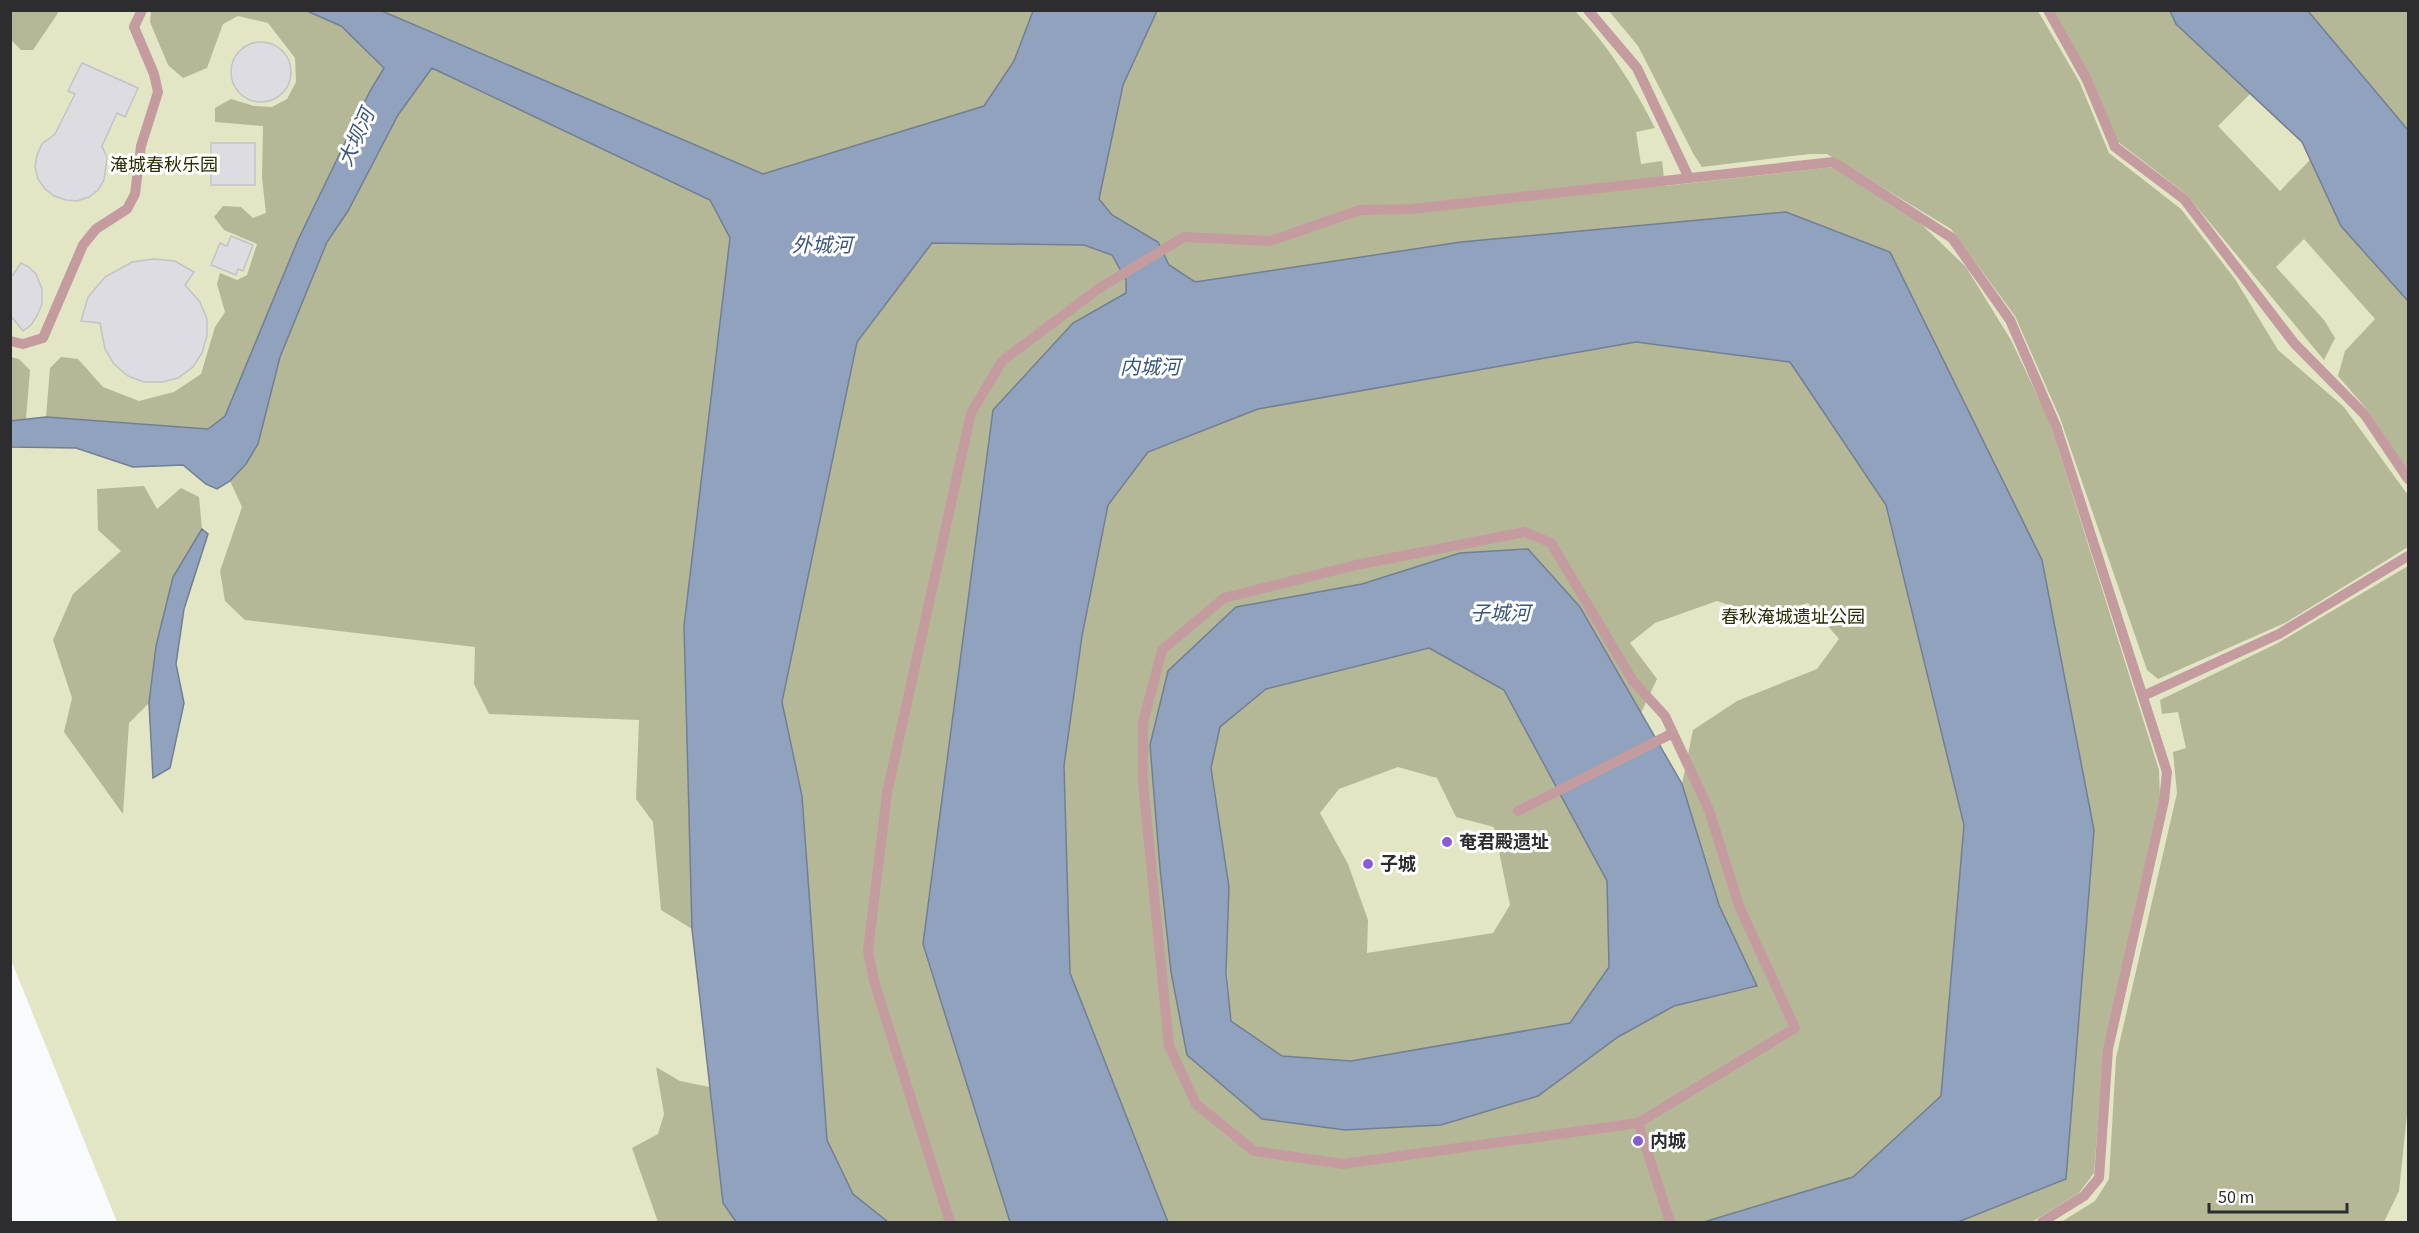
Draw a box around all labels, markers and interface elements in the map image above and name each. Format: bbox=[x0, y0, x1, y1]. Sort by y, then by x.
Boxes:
water label: 大坝河 bbox=[332, 101, 384, 171]
park label: 淹城春秋乐园 bbox=[110, 153, 218, 178]
water label: 外城河 bbox=[792, 232, 856, 260]
water label: 内城河 bbox=[1120, 354, 1184, 382]
water label: 子城河 bbox=[1470, 600, 1534, 628]
park label: 春秋淹城遗址公园 bbox=[1721, 605, 1865, 630]
place label: 奄君殿遗址 bbox=[1459, 830, 1549, 855]
marker: 奄君殿遗址 bbox=[1440, 835, 1454, 849]
place label: 子城 bbox=[1380, 852, 1416, 877]
marker: 子城 bbox=[1361, 857, 1375, 871]
place label: 内城 bbox=[1650, 1129, 1686, 1154]
marker: 内城 bbox=[1631, 1134, 1645, 1148]
scale bar bbox=[2209, 1176, 2347, 1214]
text: 50 m bbox=[2218, 1185, 2254, 1210]

